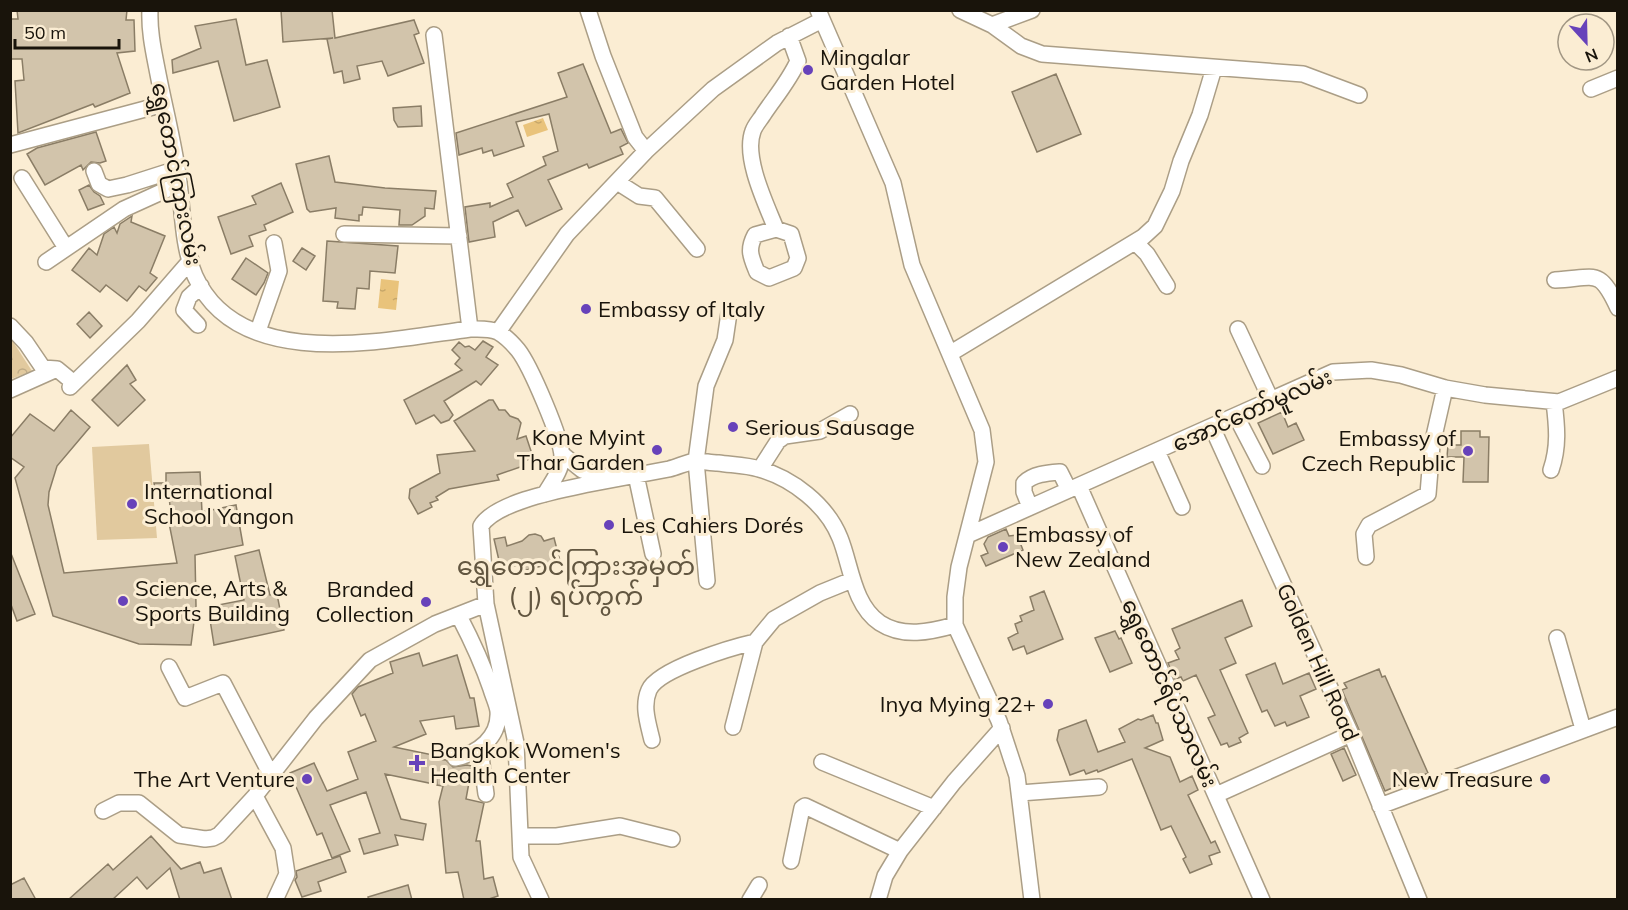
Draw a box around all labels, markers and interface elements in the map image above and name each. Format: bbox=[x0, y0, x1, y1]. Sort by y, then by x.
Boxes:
scale bar bbox=[15, 12, 118, 50]
north arrow bbox=[1556, 12, 1616, 72]
text: 50 m bbox=[24, 21, 66, 44]
place label: Mingalar Garden Hotel bbox=[820, 43, 955, 96]
text: N bbox=[1582, 44, 1601, 67]
marker: Mingalar Garden Hotel bbox=[801, 63, 815, 77]
street label: ရွှေတောင်ကြားလမ်း bbox=[142, 80, 209, 269]
place label: Embassy of Italy bbox=[598, 295, 765, 323]
marker: Embassy of Italy bbox=[579, 302, 593, 316]
street label: အောင်တော်မူလမ်း bbox=[1167, 361, 1338, 461]
place label: Serious Sausage bbox=[745, 413, 915, 441]
marker: Serious Sausage bbox=[726, 420, 740, 434]
place label: Kone Myint Thar Garden bbox=[517, 423, 645, 476]
place label: Embassy of Czech Republic bbox=[1301, 424, 1457, 477]
marker: Kone Myint Thar Garden bbox=[650, 443, 664, 457]
marker: Embassy of Czech Republic bbox=[1461, 444, 1475, 458]
place label: International School Yangon bbox=[144, 477, 294, 530]
marker: International School Yangon bbox=[125, 497, 139, 511]
place label: Les Cahiers Dorés bbox=[621, 511, 804, 539]
marker: Les Cahiers Dorés bbox=[602, 518, 616, 532]
place label: Embassy of New Zealand bbox=[1015, 520, 1151, 573]
marker: Embassy of New Zealand bbox=[996, 540, 1010, 554]
district label: ရွှေတောင်ကြားအမှတ် (၂) ရပ်ကွက် bbox=[457, 549, 695, 617]
place label: Science, Arts & Sports Building bbox=[135, 574, 290, 627]
place label: Branded Collection bbox=[315, 575, 414, 628]
street label: Golden Hill Road bbox=[1271, 579, 1365, 745]
marker: Science, Arts & Sports Building bbox=[116, 594, 130, 608]
street label: ရွှေတောင်ရိပ်သာလမ်း bbox=[1112, 594, 1225, 793]
marker: Branded Collection bbox=[419, 595, 433, 609]
place label: Inya Mying 22+ bbox=[880, 690, 1036, 718]
marker: Inya Mying 22+ bbox=[1041, 697, 1055, 711]
place label: Bangkok Women's Health Center bbox=[430, 736, 621, 789]
marker: Bangkok Women's Health Center bbox=[408, 754, 426, 772]
place label: The Art Venture bbox=[134, 765, 295, 793]
place label: New Treasure bbox=[1392, 765, 1533, 793]
marker: The Art Venture bbox=[300, 772, 314, 786]
marker: New Treasure bbox=[1538, 772, 1552, 786]

